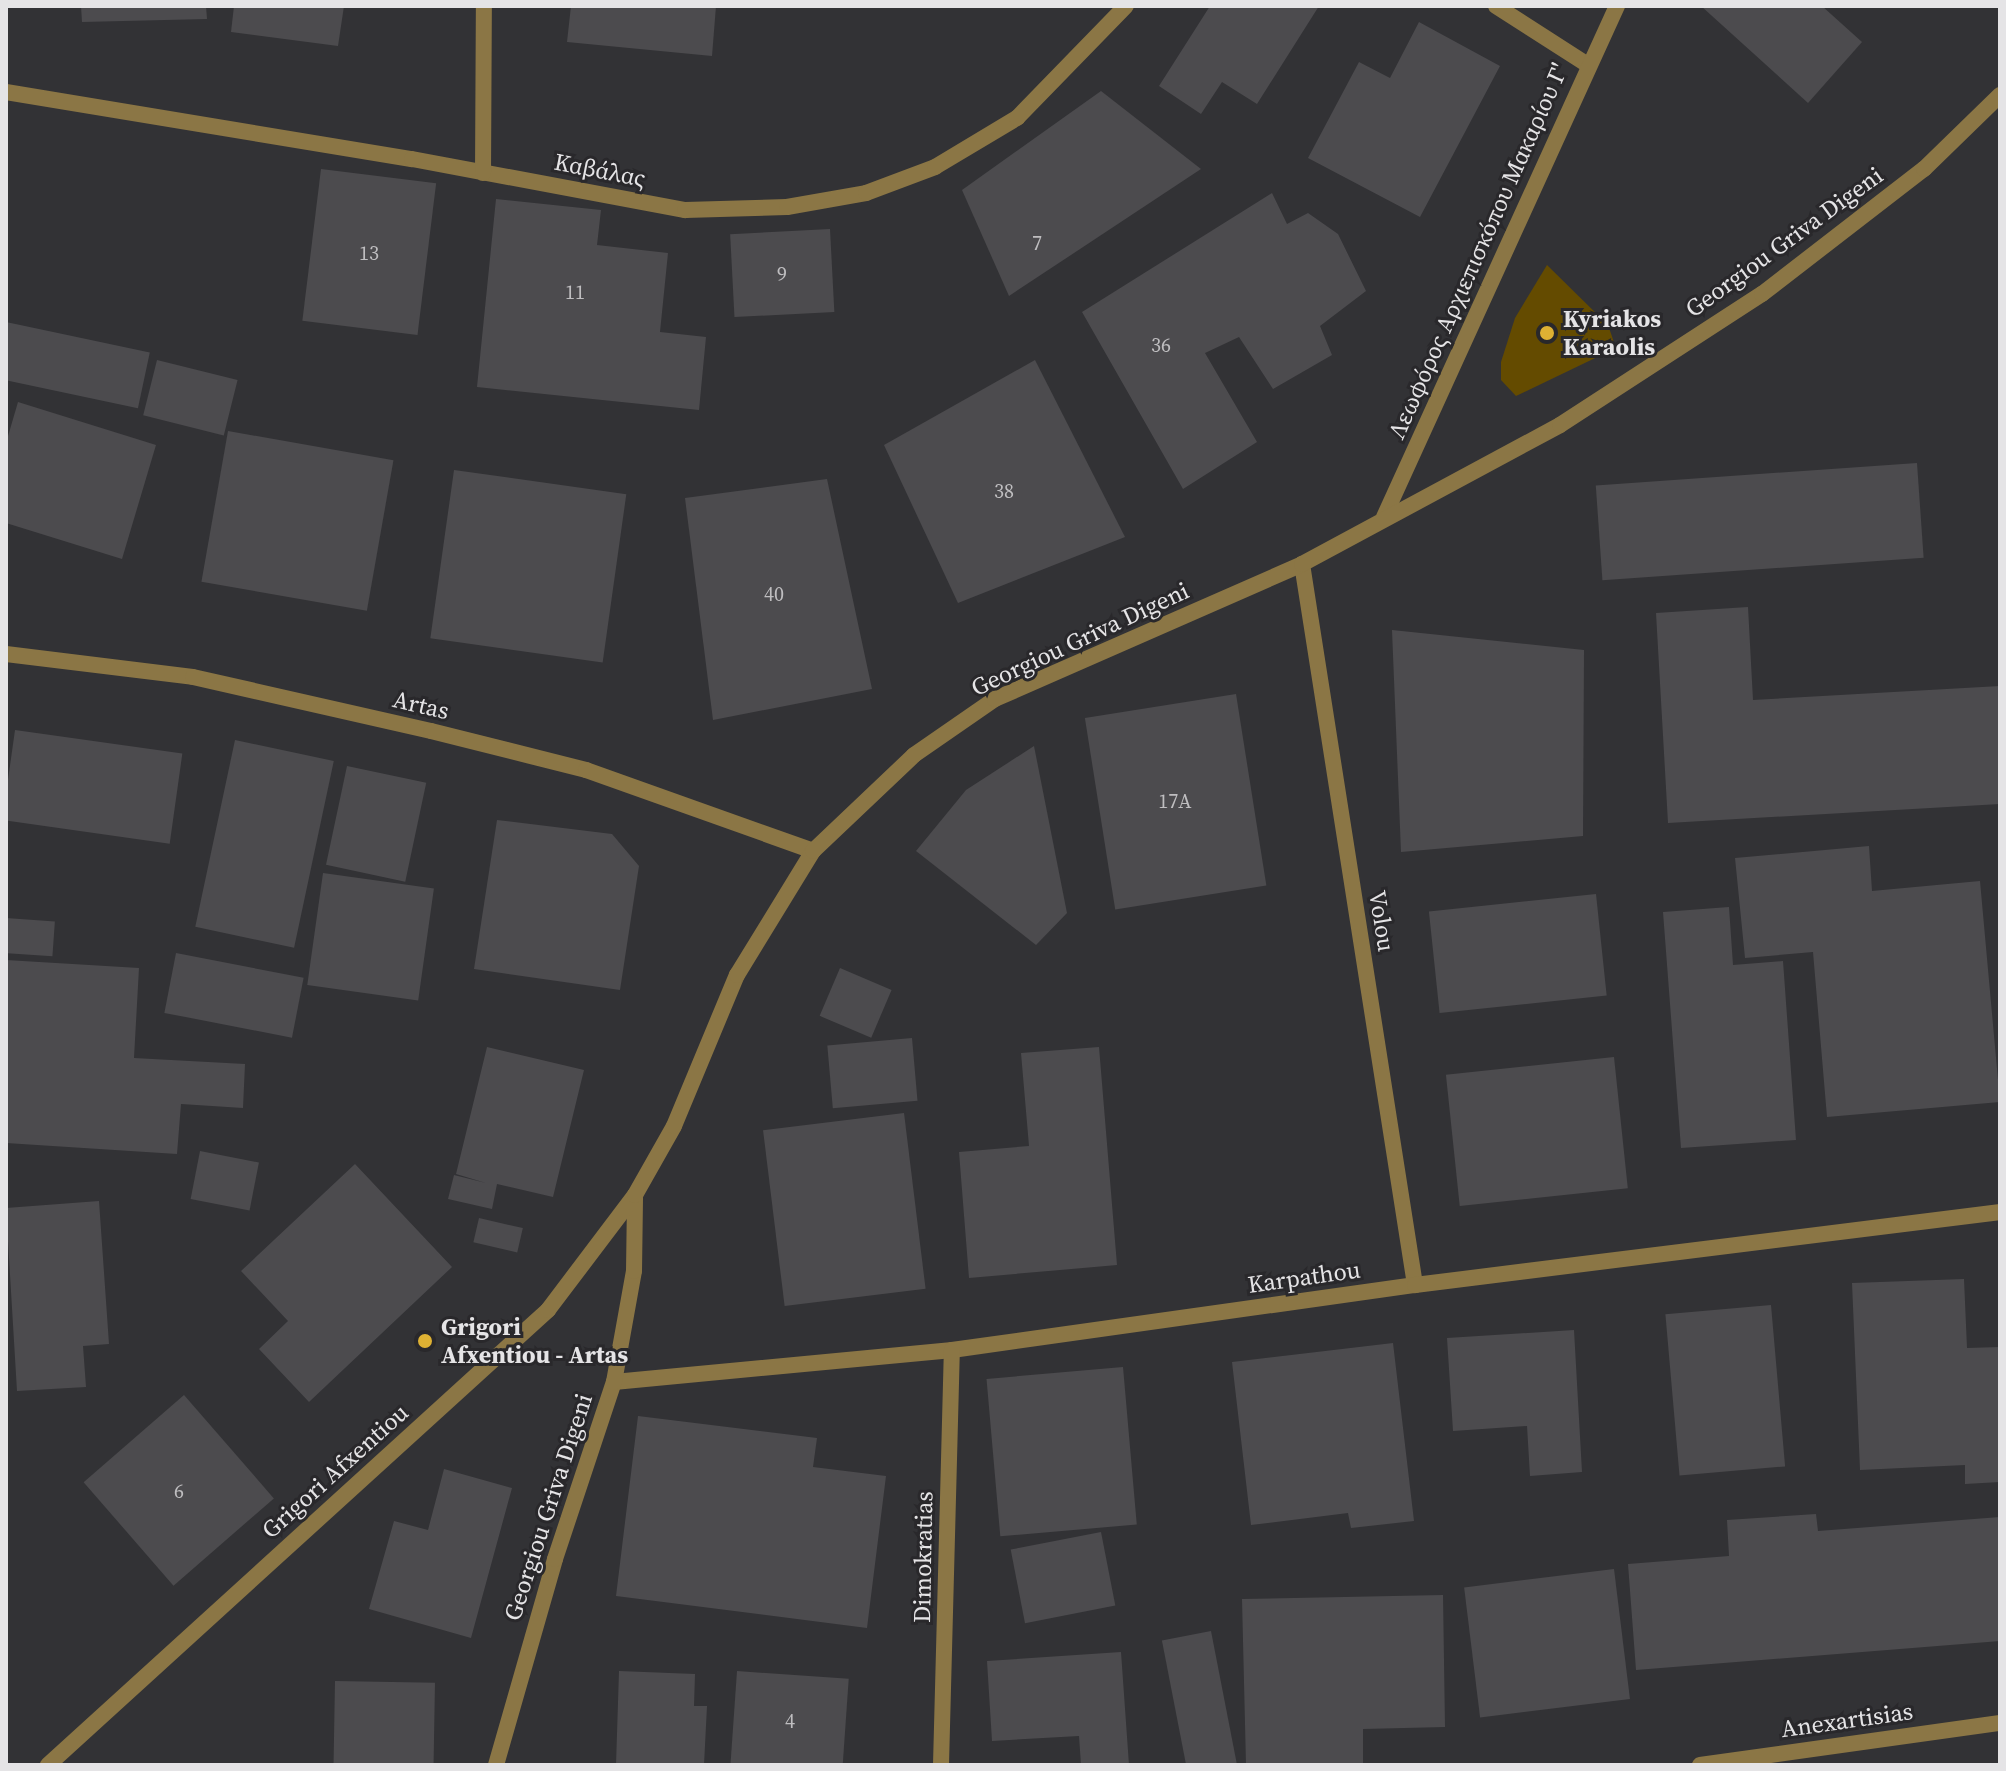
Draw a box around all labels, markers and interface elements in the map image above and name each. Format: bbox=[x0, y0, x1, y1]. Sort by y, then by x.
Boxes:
street label: Λεωφόρος Αρχιεπισκόπου Μακαρίου Γ' bbox=[1382, 59, 1574, 443]
street label: Καβάλας bbox=[552, 147, 648, 193]
street label: Georgiou Griva Digeni bbox=[1680, 161, 1888, 323]
house number: 7 bbox=[1032, 231, 1042, 255]
house number: 13 bbox=[359, 241, 379, 265]
house number: 9 bbox=[777, 262, 787, 286]
house number: 11 bbox=[565, 280, 585, 304]
place label: Kyriakos Karaolis bbox=[1563, 305, 1661, 361]
marker: Kyriakos Karaolis bbox=[1538, 324, 1556, 342]
house number: 36 bbox=[1151, 333, 1171, 357]
house number: 38 bbox=[994, 479, 1014, 503]
street label: Georgiou Griva Digeni bbox=[967, 576, 1193, 702]
house number: 40 bbox=[764, 582, 784, 606]
street label: Artas bbox=[390, 685, 452, 725]
house number: 17A bbox=[1158, 789, 1192, 813]
street label: Volou bbox=[1363, 888, 1401, 954]
street label: Karpathou bbox=[1246, 1255, 1362, 1299]
place label: Grigori Afxentiou - Artas bbox=[441, 1313, 628, 1369]
marker: Grigori Afxentiou - Artas bbox=[416, 1332, 434, 1350]
street label: Georgiou Griva Digeni bbox=[498, 1390, 598, 1624]
street label: Grigori Afxentiou bbox=[256, 1398, 414, 1544]
house number: 6 bbox=[174, 1479, 184, 1503]
street label: Dimokratias bbox=[907, 1491, 939, 1623]
street label: Anexartisias bbox=[1779, 1696, 1915, 1744]
house number: 4 bbox=[785, 1709, 795, 1733]

